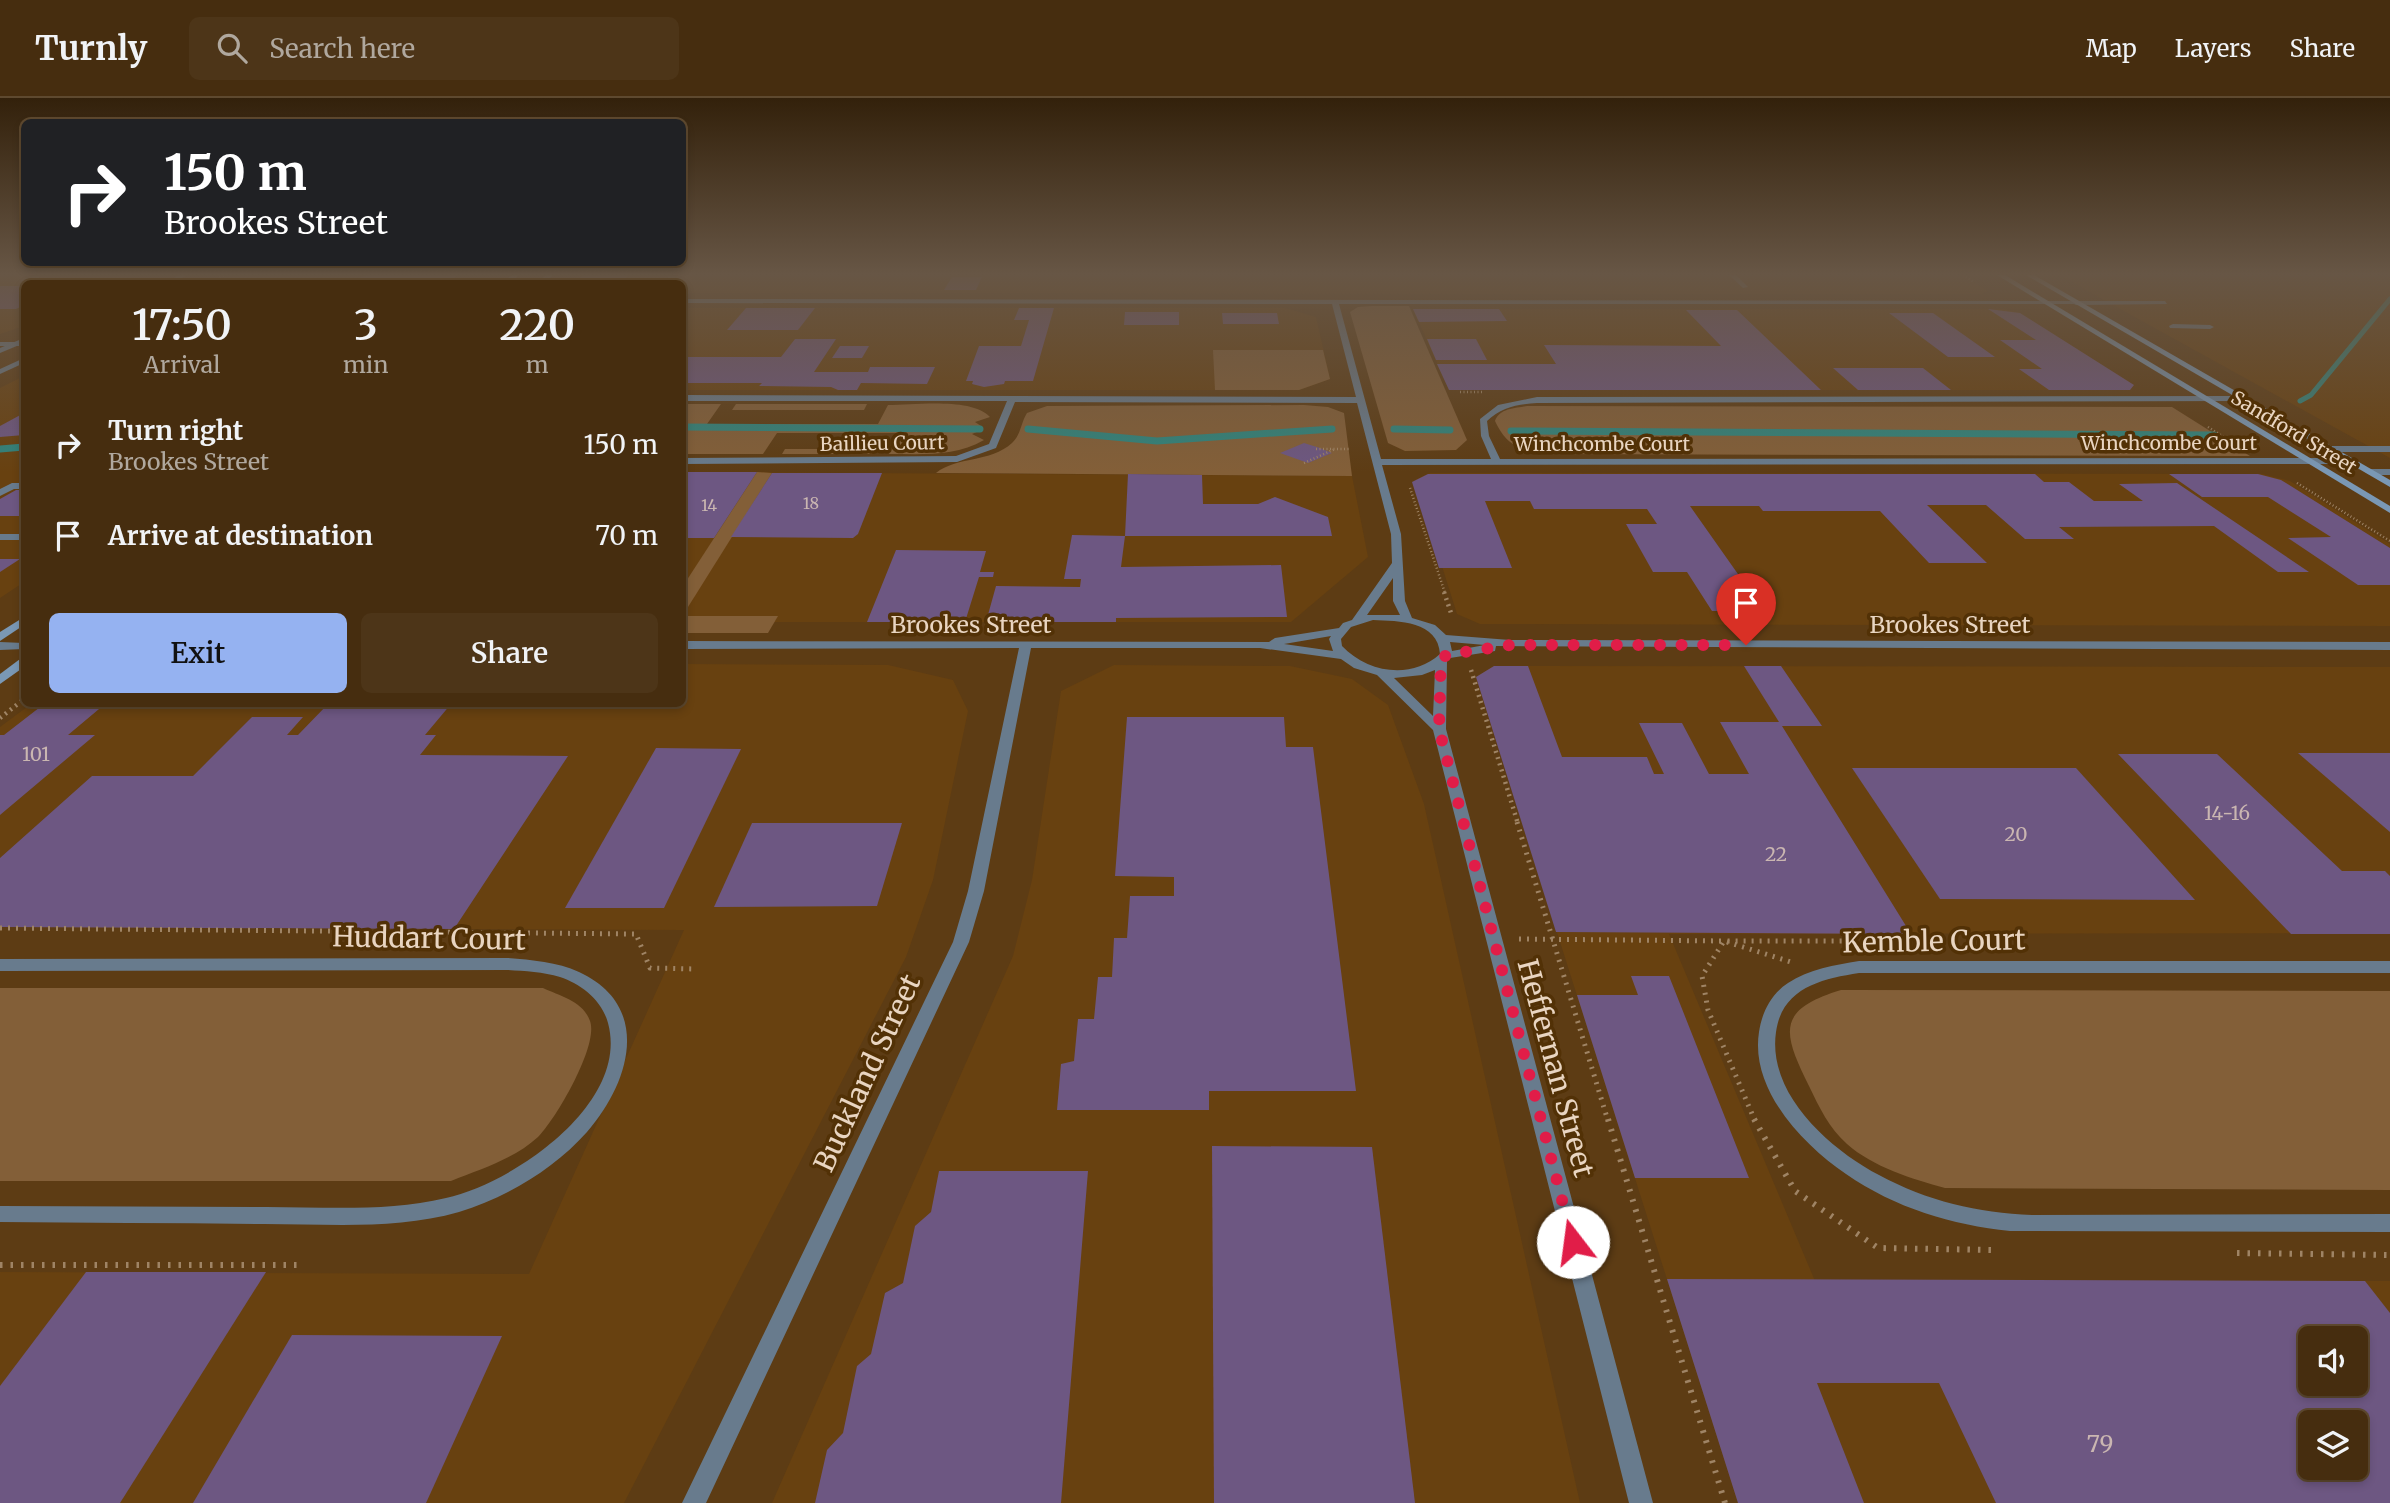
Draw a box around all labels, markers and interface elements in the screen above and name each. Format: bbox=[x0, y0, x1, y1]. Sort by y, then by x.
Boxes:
search box bbox=[189, 17, 679, 80]
text: Turnly bbox=[35, 28, 147, 69]
icon: search bbox=[213, 29, 251, 67]
text: Search here bbox=[269, 32, 415, 65]
text: Map bbox=[2086, 33, 2137, 64]
text: Layers bbox=[2175, 33, 2251, 64]
text: Share bbox=[2289, 33, 2355, 64]
text: 150 m bbox=[164, 142, 307, 203]
icon: right bbox=[49, 147, 140, 238]
text: Brookes Street bbox=[164, 203, 388, 243]
text: 17:50 bbox=[132, 299, 232, 351]
text: 3 bbox=[354, 299, 378, 351]
text: 220 bbox=[499, 299, 575, 351]
text: Arrival bbox=[144, 350, 220, 379]
text: min bbox=[343, 350, 388, 379]
text: m bbox=[526, 350, 549, 379]
street label: Sandford Street bbox=[2227, 385, 2362, 479]
text: Turn right bbox=[108, 414, 243, 447]
icon: right bbox=[49, 426, 87, 464]
text: 150 m bbox=[584, 428, 658, 461]
street label: Baillieu Court bbox=[819, 430, 945, 456]
street label: Winchcombe Court bbox=[2080, 431, 2258, 455]
street label: Winchcombe Court bbox=[1513, 432, 1691, 456]
text: Brookes Street bbox=[108, 447, 269, 476]
house number: 18 bbox=[803, 493, 819, 513]
house number: 14 bbox=[701, 495, 717, 515]
icon: arrive bbox=[49, 517, 87, 555]
text: Arrive at destination bbox=[108, 519, 373, 552]
text: 70 m bbox=[595, 519, 658, 552]
pin bbox=[1716, 573, 1776, 645]
icon: arrive bbox=[1727, 584, 1765, 622]
street label: Brookes Street bbox=[891, 610, 1052, 639]
street label: Brookes Street bbox=[1870, 610, 2031, 639]
button: Exit bbox=[49, 613, 347, 693]
button: Share bbox=[361, 613, 658, 693]
house number: 101 bbox=[22, 742, 50, 766]
house number: 14-16 bbox=[2204, 801, 2250, 825]
house number: 20 bbox=[2004, 822, 2028, 846]
house number: 22 bbox=[1765, 842, 1787, 866]
street label: Huddart Court bbox=[332, 918, 526, 958]
street label: Kemble Court bbox=[1842, 921, 2026, 961]
street label: Heffernan Street bbox=[1510, 955, 1602, 1181]
street label: Buckland Street bbox=[806, 969, 928, 1177]
position arrow bbox=[1536, 1205, 1610, 1279]
map controls bbox=[2298, 1326, 2368, 1480]
button: sound bbox=[2298, 1326, 2368, 1396]
button: layers bbox=[2298, 1410, 2368, 1480]
house number: 79 bbox=[2087, 1429, 2113, 1458]

